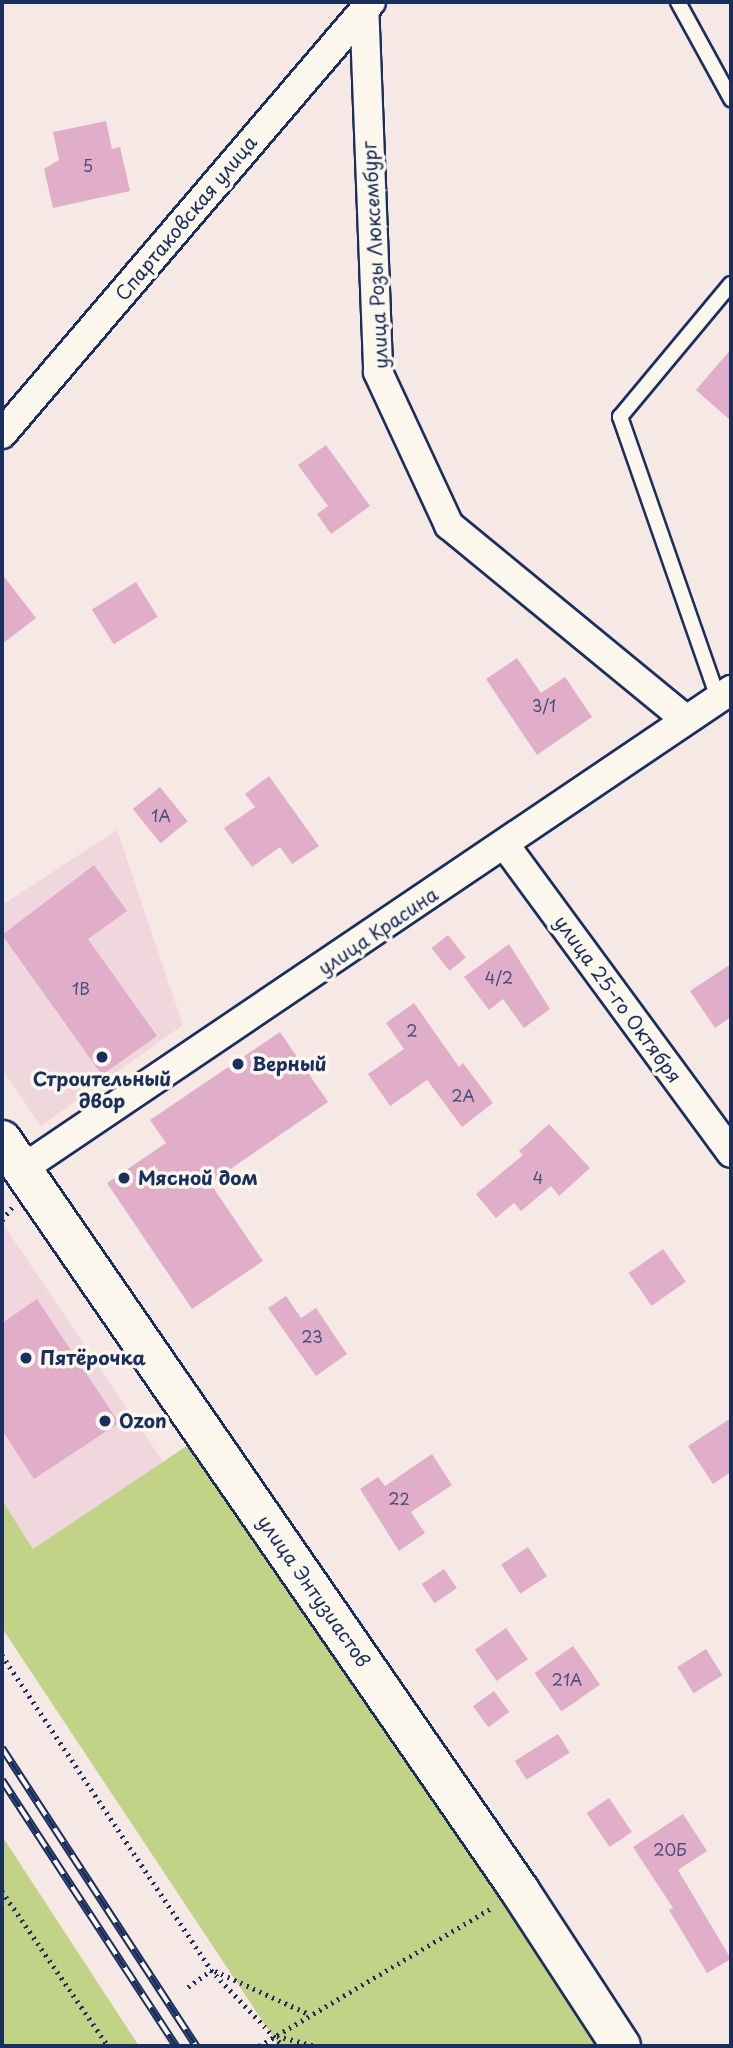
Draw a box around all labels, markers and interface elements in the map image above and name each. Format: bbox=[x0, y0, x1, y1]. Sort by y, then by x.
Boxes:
street label: Спартаковская улица bbox=[110, 131, 262, 305]
street label: улица Розы Люксембург bbox=[358, 139, 392, 371]
house number: 5 bbox=[83, 155, 93, 175]
house number: 3/1 bbox=[532, 695, 556, 715]
house number: 1А bbox=[151, 805, 171, 825]
street label: улица Красина bbox=[313, 882, 443, 980]
street label: улица 25-го Октября bbox=[550, 911, 686, 1087]
house number: 4/2 bbox=[485, 967, 513, 987]
house number: 1В bbox=[72, 978, 90, 998]
house number: 2 bbox=[406, 1020, 418, 1040]
marker: Строительный двор bbox=[94, 1049, 110, 1065]
place label: Верный bbox=[252, 1053, 327, 1075]
marker: Верный bbox=[230, 1056, 246, 1072]
place label: Строительный двор bbox=[33, 1068, 171, 1112]
house number: 2А bbox=[451, 1085, 475, 1105]
place label: Мясной дом bbox=[138, 1167, 258, 1189]
house number: 4 bbox=[533, 1167, 543, 1187]
marker: Мясной дом bbox=[116, 1170, 132, 1186]
house number: 23 bbox=[301, 1326, 323, 1346]
place label: Пятёрочка bbox=[40, 1347, 146, 1369]
marker: Пятёрочка bbox=[18, 1350, 34, 1366]
place label: Ozon bbox=[119, 1410, 167, 1432]
marker: Ozon bbox=[97, 1413, 113, 1429]
house number: 22 bbox=[388, 1488, 410, 1508]
street label: улица Энтузиастов bbox=[253, 1510, 375, 1672]
house number: 21А bbox=[552, 1669, 582, 1689]
house number: 20Б bbox=[653, 1839, 687, 1859]

